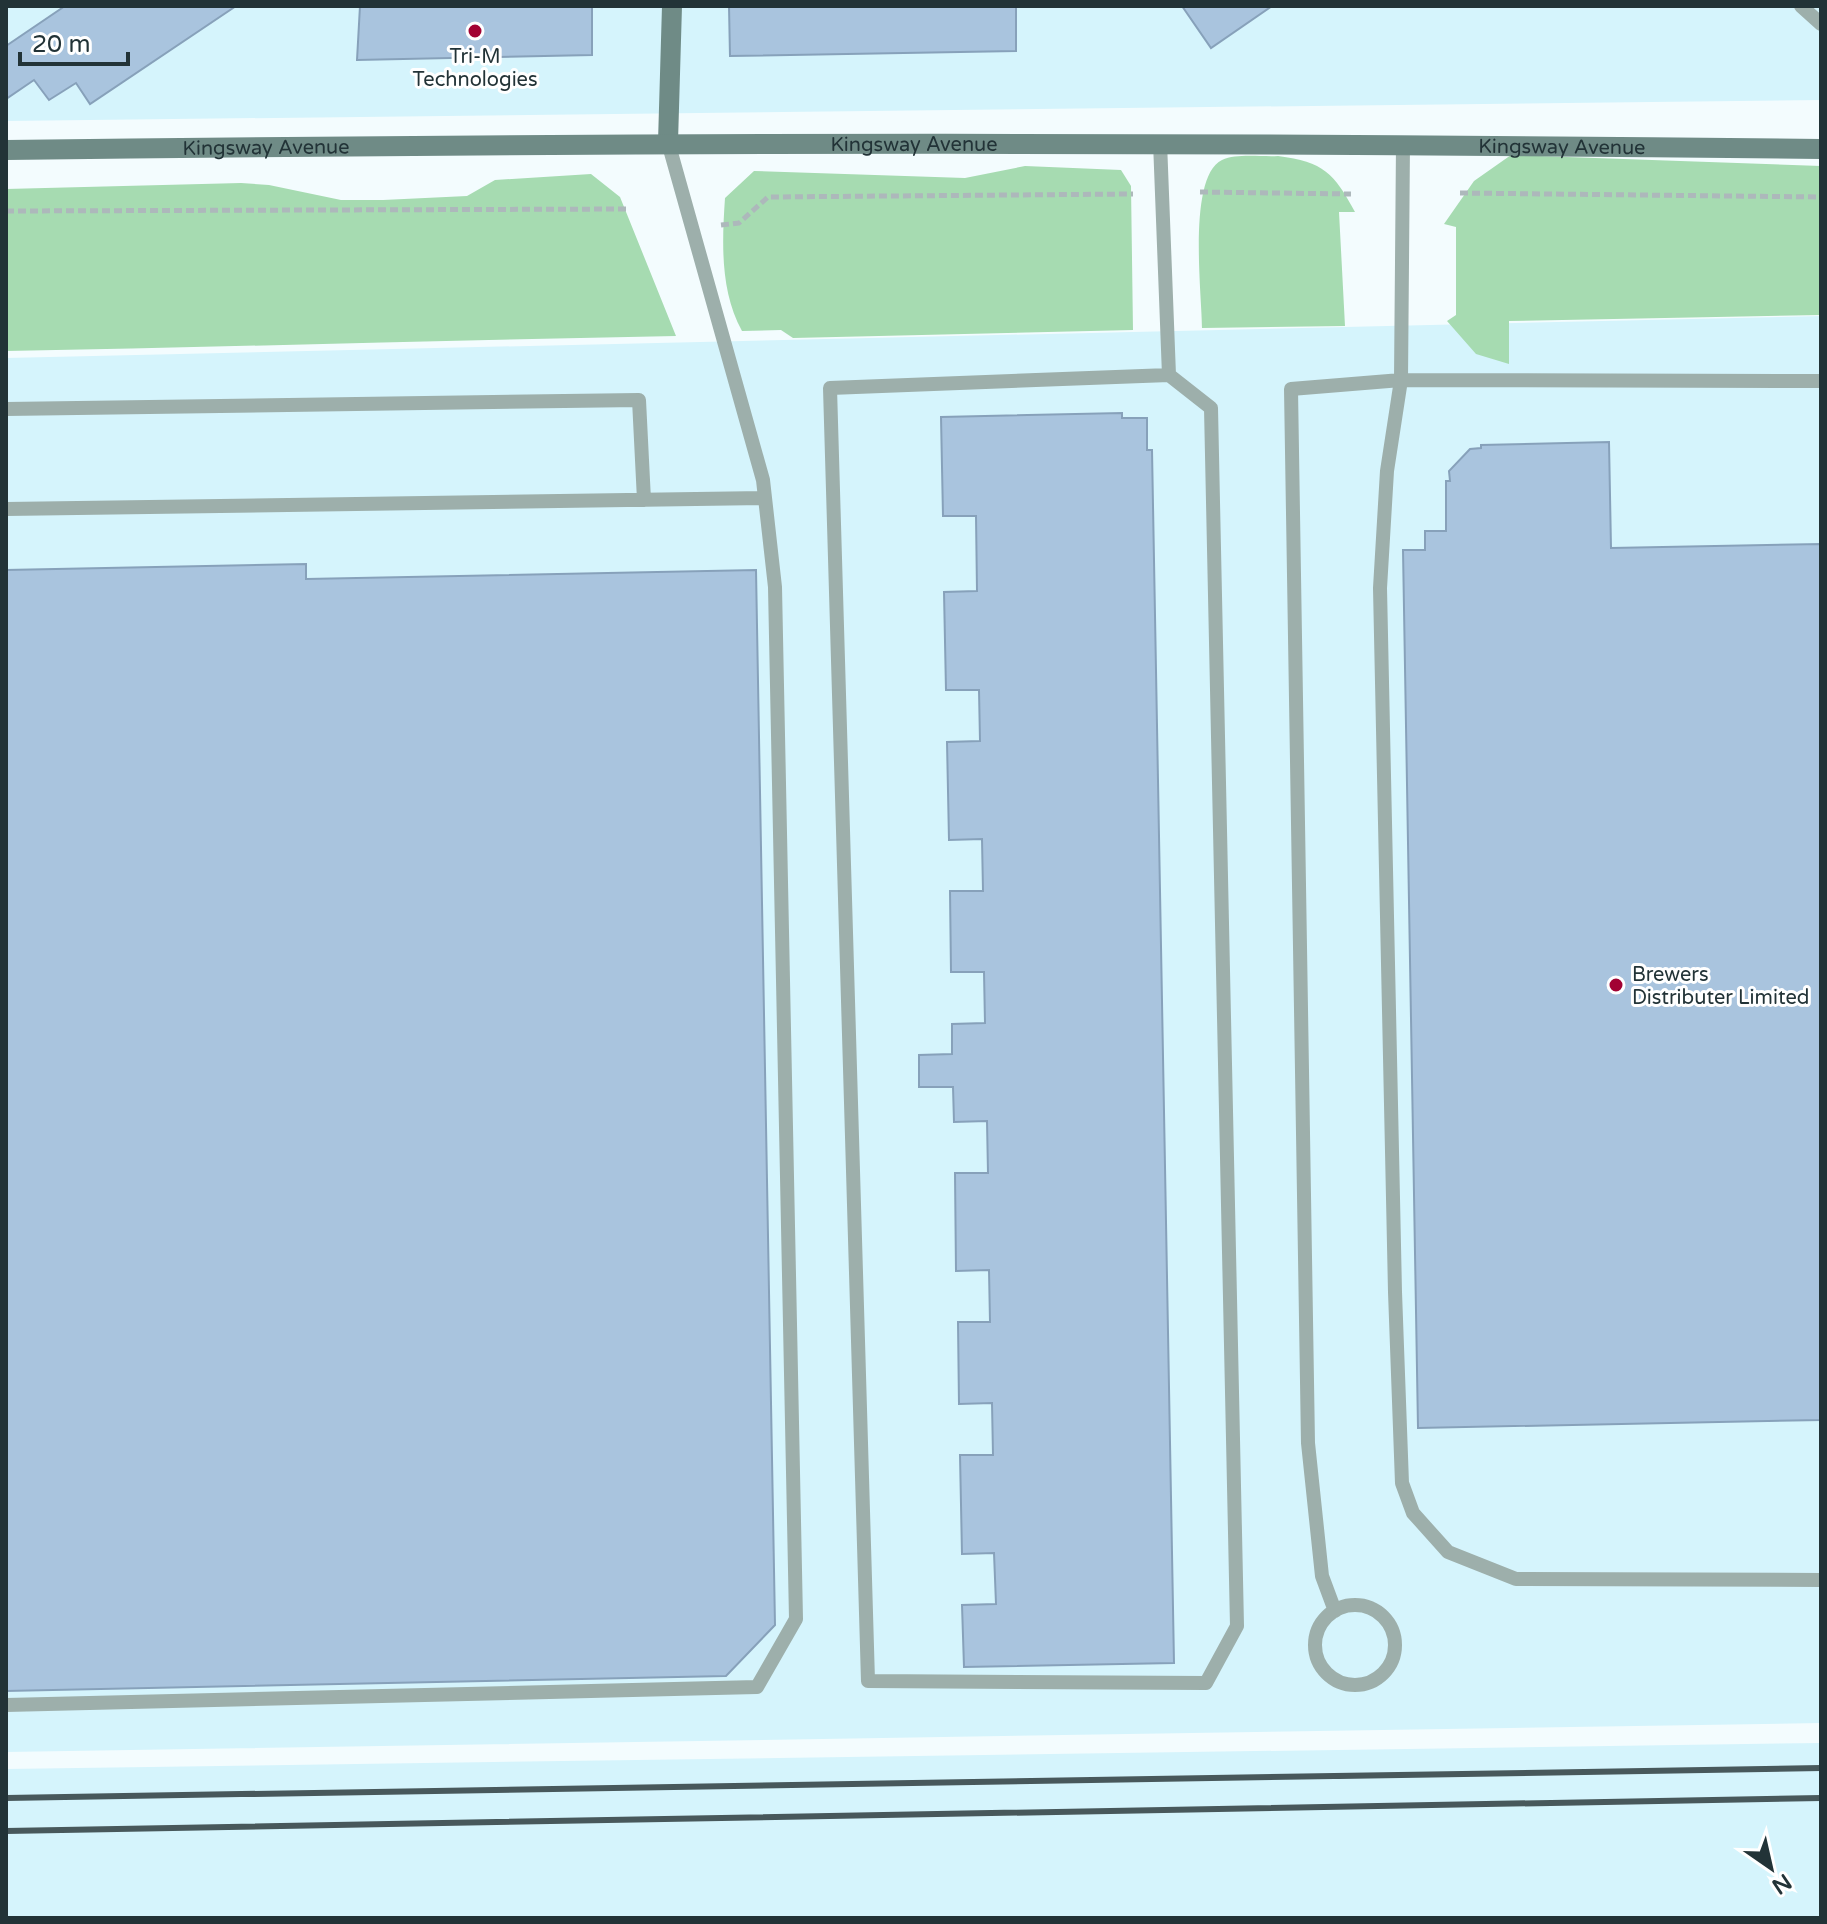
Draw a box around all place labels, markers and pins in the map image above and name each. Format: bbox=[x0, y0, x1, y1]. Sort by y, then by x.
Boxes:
marker: Tri-M Technologies bbox=[466, 22, 484, 40]
place label: Tri-M Technologies bbox=[412, 45, 538, 92]
place label: Brewers Distributer Limited bbox=[1632, 963, 1809, 1010]
marker: Brewers Distributer Limited bbox=[1607, 976, 1625, 994]

